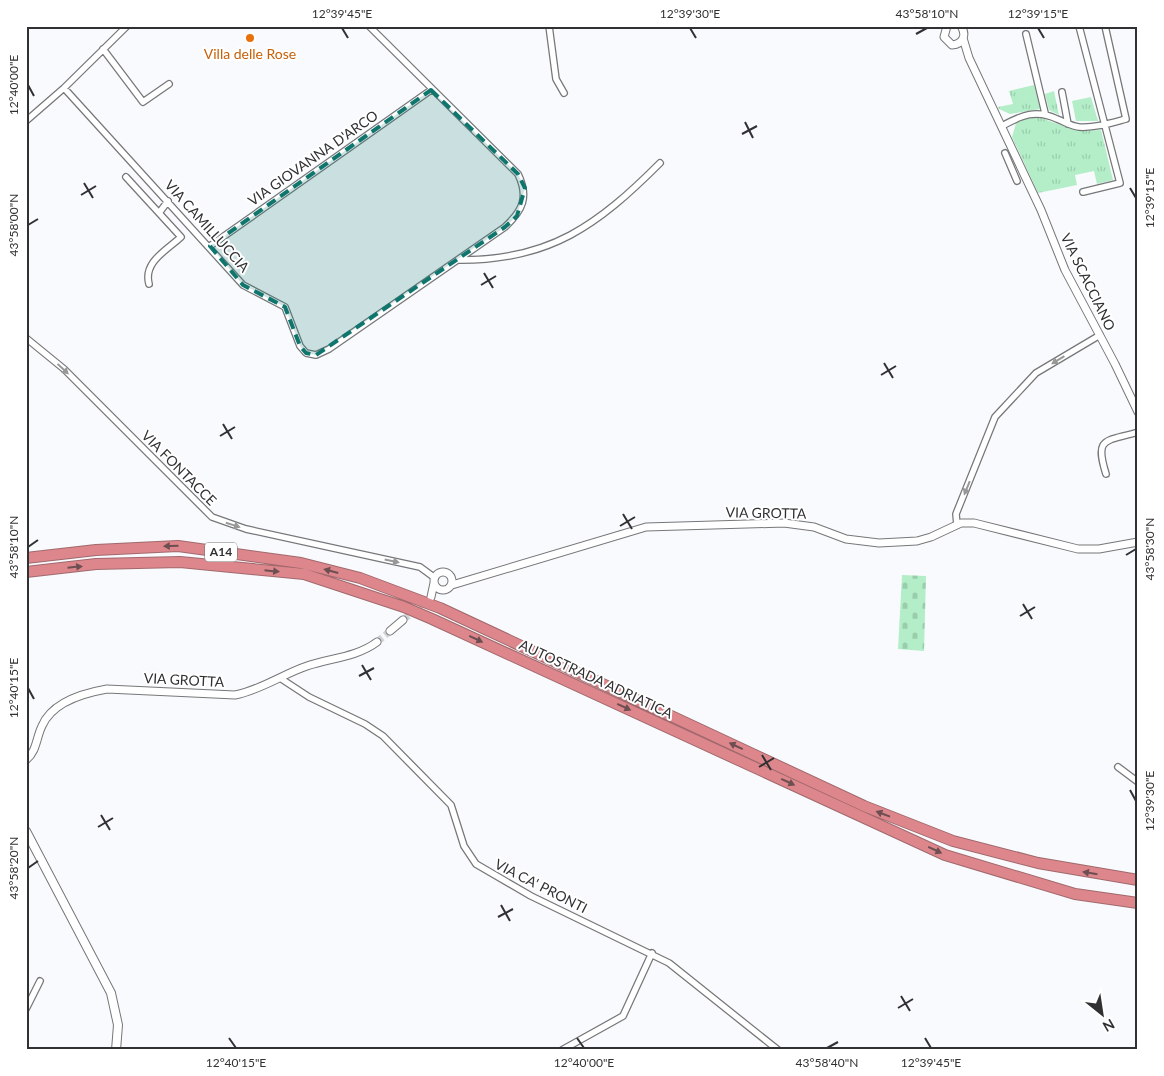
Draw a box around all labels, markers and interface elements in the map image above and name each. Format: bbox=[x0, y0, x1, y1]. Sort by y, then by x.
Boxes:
text: 12°39'45"E bbox=[312, 6, 372, 21]
text: 12°39'30"E bbox=[660, 6, 720, 21]
text: 43°58'10"N bbox=[896, 6, 958, 21]
text: 12°39'15"E bbox=[1008, 6, 1068, 21]
marker: Villa delle Rose bbox=[244, 32, 256, 44]
place label: Villa delle Rose bbox=[204, 45, 296, 62]
text: 12°40'00"E bbox=[6, 55, 21, 115]
street label: VIA GIOVANNA D'ARCO bbox=[245, 106, 381, 209]
text: 12°39'15"E bbox=[1142, 168, 1157, 228]
street label: VIA CAMILLUCCIA bbox=[162, 176, 253, 276]
text: 43°58'00"N bbox=[6, 194, 21, 256]
street label: VIA SCACCIANO bbox=[1058, 230, 1119, 333]
one-way arrow bbox=[1052, 356, 1065, 365]
one-way arrow bbox=[57, 363, 69, 375]
street label: VIA FONTACCE bbox=[138, 427, 220, 509]
one-way arrow bbox=[962, 481, 970, 495]
street label: VIA GROTTA bbox=[726, 503, 807, 522]
text: 43°58'10"N bbox=[6, 516, 21, 578]
text: 43°58'30"N bbox=[1142, 518, 1157, 580]
one-way arrow bbox=[226, 522, 241, 530]
road number: A14 bbox=[205, 542, 237, 562]
one-way arrow bbox=[163, 543, 179, 551]
one-way arrow bbox=[384, 557, 399, 565]
one-way arrow bbox=[67, 563, 83, 571]
one-way arrow bbox=[264, 567, 280, 575]
one-way arrow bbox=[324, 567, 339, 575]
street label: AUTOSTRADA ADRIATICA bbox=[517, 635, 676, 722]
one-way arrow bbox=[469, 636, 483, 644]
text: 12°40'15"E bbox=[6, 658, 21, 718]
street label: VIA GROTTA bbox=[143, 669, 225, 690]
one-way arrow bbox=[617, 703, 631, 711]
one-way arrow bbox=[729, 742, 743, 750]
text: 12°39'30"E bbox=[1142, 771, 1157, 831]
one-way arrow bbox=[781, 778, 795, 786]
one-way arrow bbox=[876, 810, 891, 817]
text: 43°58'20"N bbox=[6, 837, 21, 899]
one-way arrow bbox=[928, 846, 942, 854]
street label: VIA CA' PRONTI bbox=[492, 855, 590, 916]
one-way arrow bbox=[1081, 869, 1097, 877]
north arrow bbox=[1076, 988, 1126, 1038]
text: N bbox=[1100, 1016, 1118, 1036]
text: 12°40'15"E bbox=[206, 1055, 266, 1070]
text: 12°40'00"E bbox=[554, 1055, 614, 1070]
text: 43°58'40"N bbox=[796, 1055, 858, 1070]
text: 12°39'45"E bbox=[901, 1055, 961, 1070]

